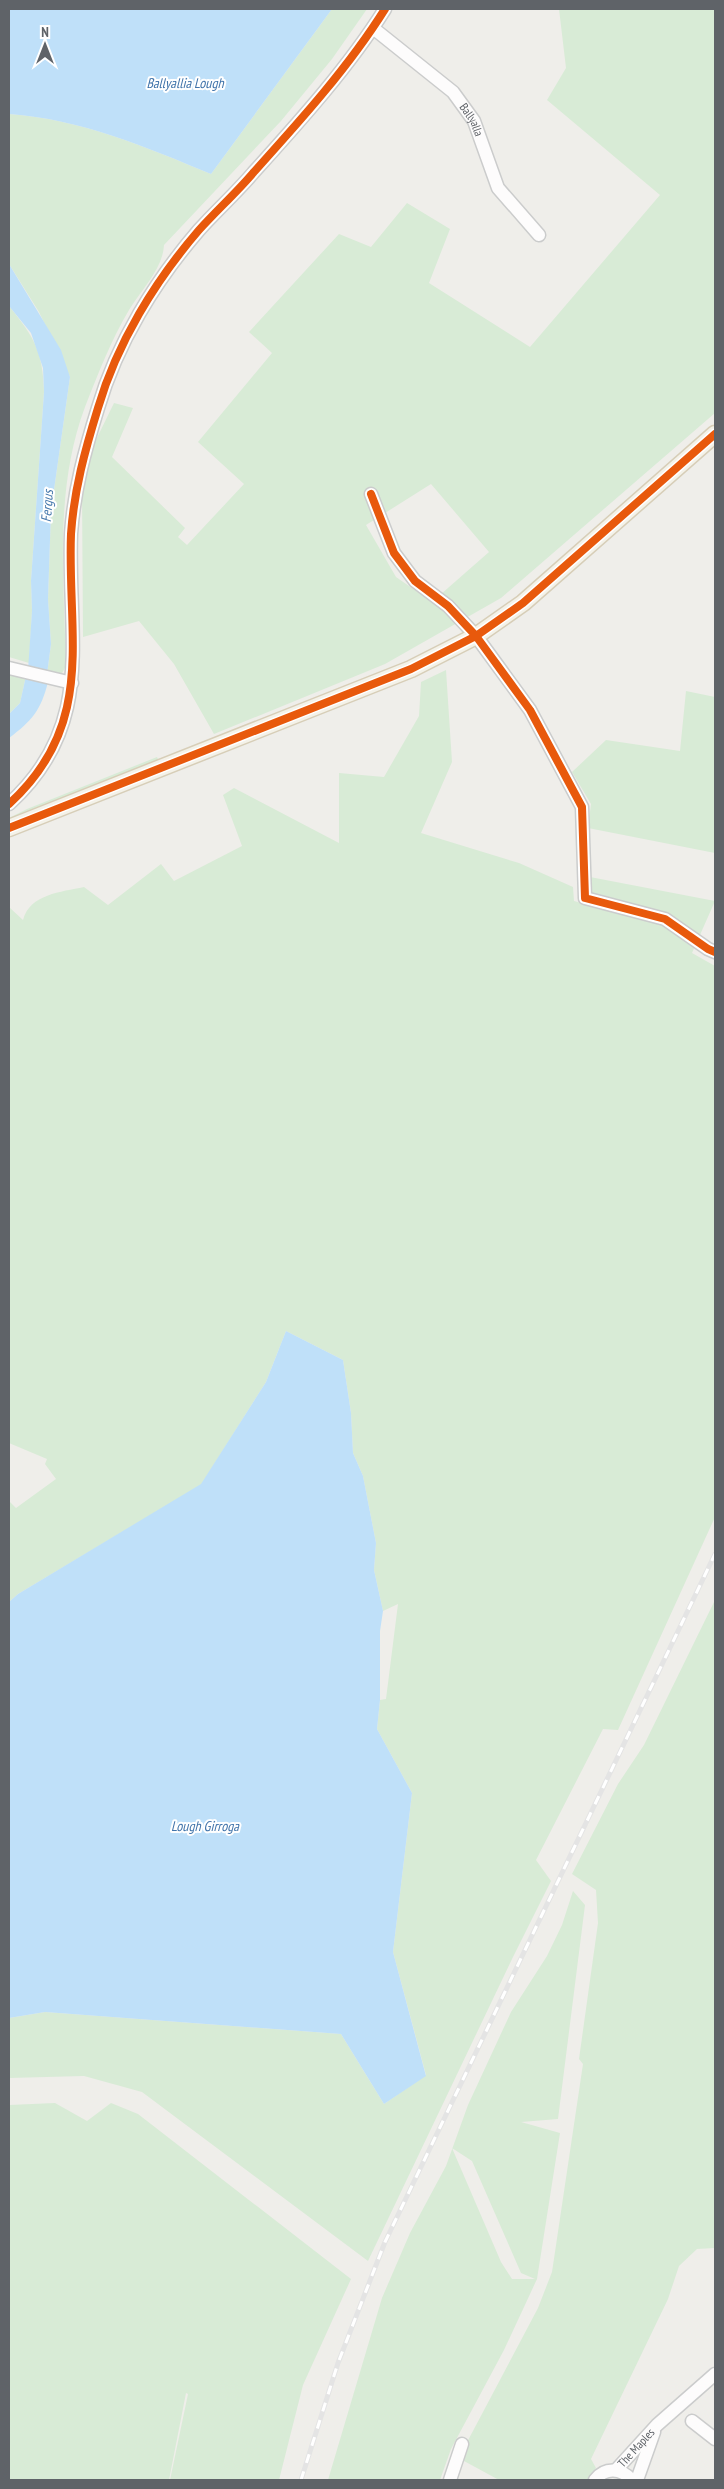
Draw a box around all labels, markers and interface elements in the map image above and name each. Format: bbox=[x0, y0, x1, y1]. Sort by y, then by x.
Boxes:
north arrow bbox=[20, 20, 70, 70]
text: N bbox=[41, 23, 49, 41]
water label: Ballyallia Lough bbox=[146, 74, 224, 92]
street label: Ballyalla bbox=[457, 100, 487, 138]
water label: Fergus bbox=[37, 488, 57, 523]
water label: Lough Girroga bbox=[171, 1817, 240, 1835]
street label: The Maples bbox=[614, 2425, 657, 2470]

